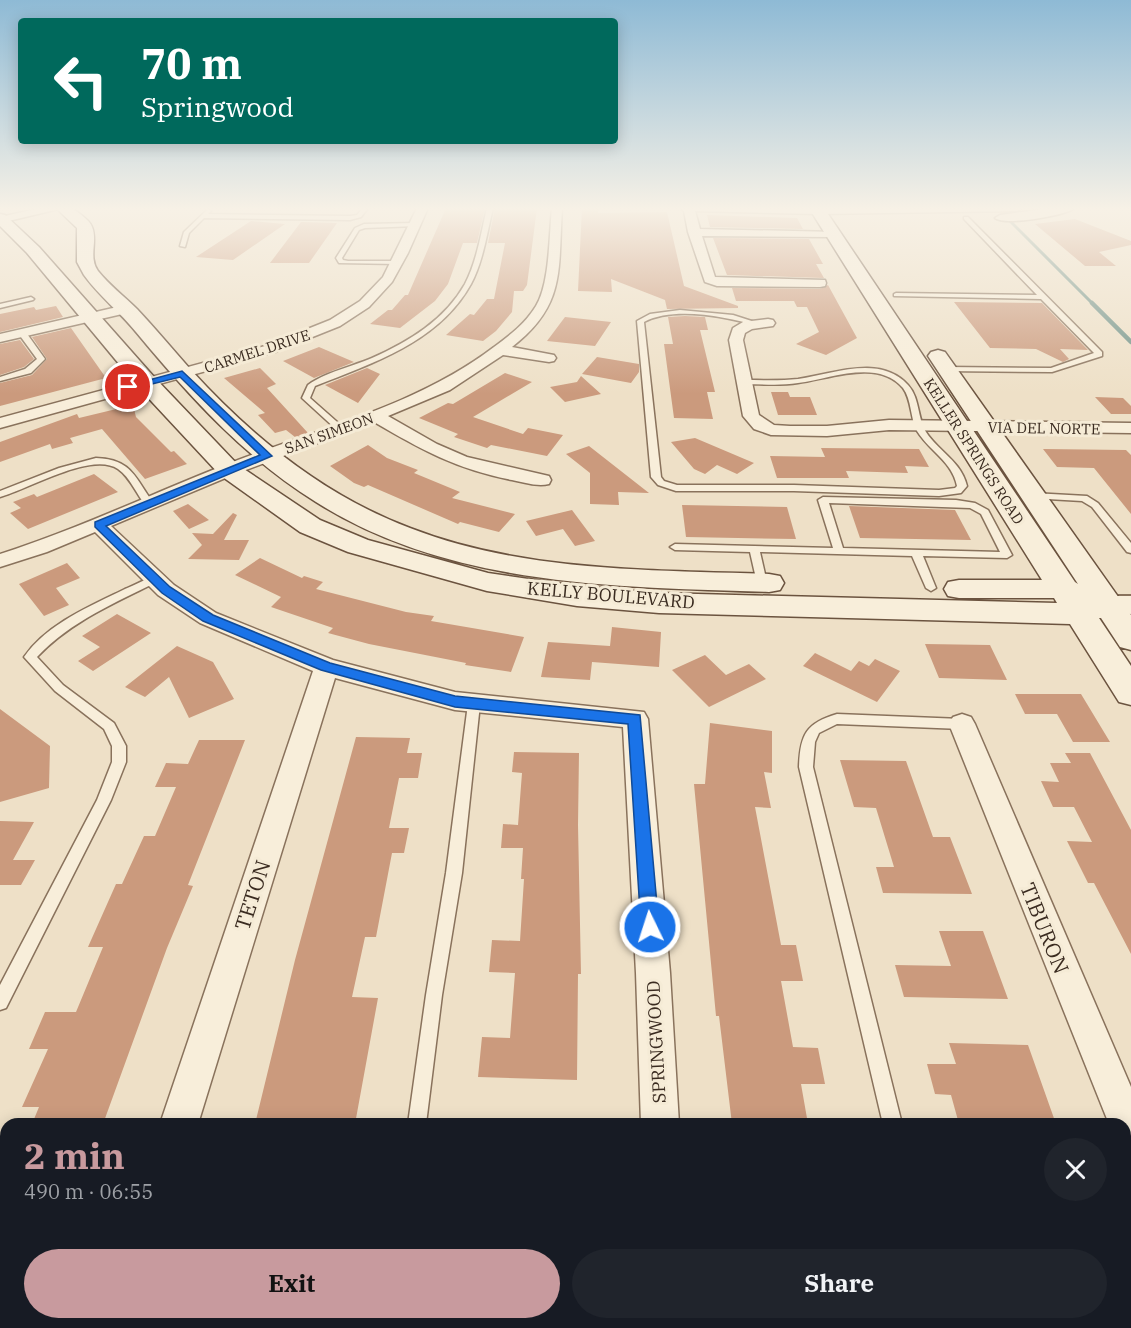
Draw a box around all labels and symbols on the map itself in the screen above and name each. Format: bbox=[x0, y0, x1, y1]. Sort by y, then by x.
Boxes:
street label: CARMEL DRIVE bbox=[202, 325, 312, 377]
pin bbox=[102, 361, 153, 412]
street label: KELLER SPRINGS ROAD bbox=[920, 374, 1028, 528]
street label: SAN SIMEON bbox=[282, 408, 376, 458]
street label: VIA DEL NORTE bbox=[987, 418, 1101, 438]
street label: KELLY BOULEVARD bbox=[526, 576, 696, 614]
street label: TETON bbox=[228, 856, 276, 934]
street label: TIBURON bbox=[1014, 878, 1076, 978]
position arrow bbox=[618, 895, 682, 959]
street label: SPRINGWOOD bbox=[641, 980, 671, 1104]

